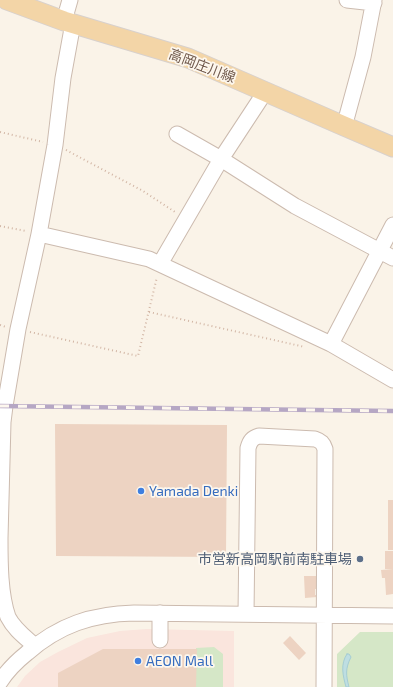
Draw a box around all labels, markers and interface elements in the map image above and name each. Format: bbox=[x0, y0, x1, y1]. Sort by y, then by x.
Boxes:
street label: 高岡庄川線 bbox=[166, 46, 238, 86]
place label: Yamada Denki bbox=[149, 483, 238, 499]
marker: Yamada Denki bbox=[136, 486, 146, 496]
place label: 市営新高岡駅前南駐車場 bbox=[198, 551, 352, 567]
marker: 市営新高岡駅前南駐車場 bbox=[355, 554, 365, 564]
place label: AEON Mall bbox=[146, 653, 213, 669]
marker: AEON Mall bbox=[133, 656, 143, 666]

